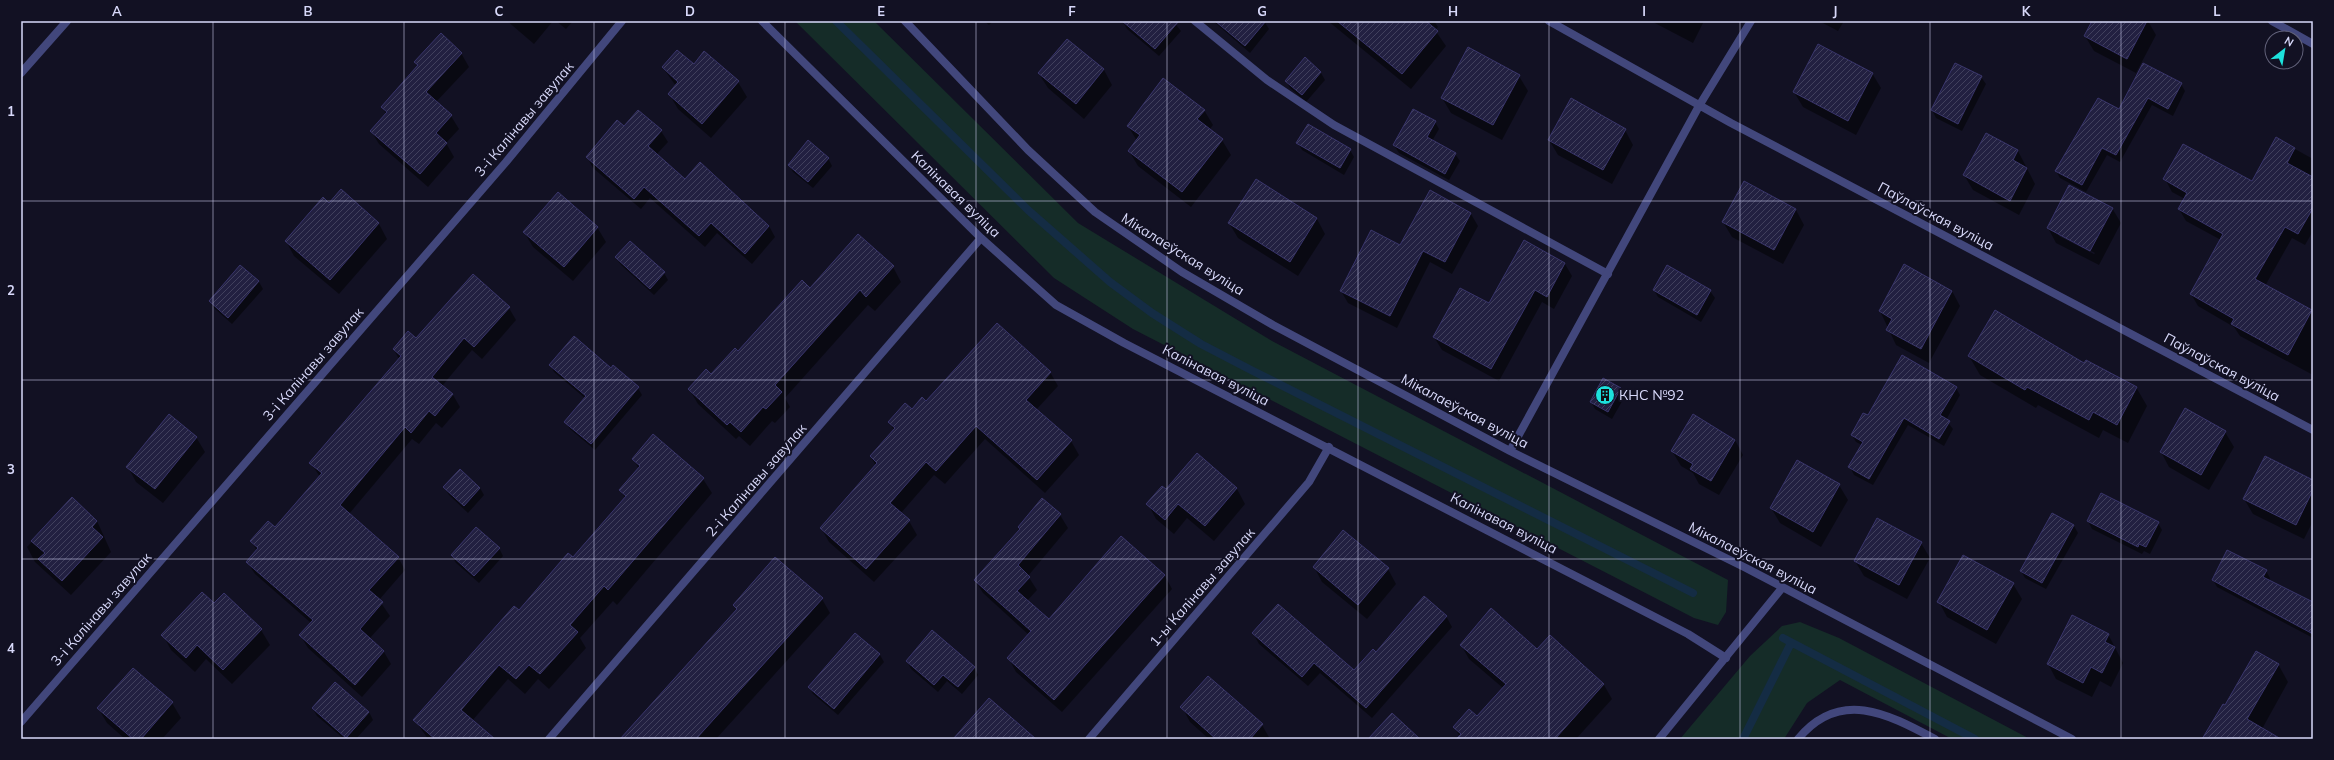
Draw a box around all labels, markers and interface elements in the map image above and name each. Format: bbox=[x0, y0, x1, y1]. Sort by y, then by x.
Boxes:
text: A bbox=[112, 3, 122, 19]
text: B bbox=[304, 3, 313, 19]
text: C bbox=[495, 3, 504, 19]
text: D bbox=[685, 3, 695, 19]
text: E bbox=[877, 3, 885, 19]
text: F bbox=[1068, 3, 1076, 19]
text: G bbox=[1257, 3, 1267, 19]
text: H bbox=[1448, 3, 1458, 19]
text: I bbox=[1642, 3, 1646, 19]
text: J bbox=[1833, 3, 1837, 19]
text: K bbox=[2022, 3, 2032, 19]
text: L bbox=[2213, 3, 2221, 19]
north arrow bbox=[2264, 30, 2304, 70]
text: N bbox=[2282, 33, 2296, 50]
street label: 3-і Калінавы завулак bbox=[471, 57, 578, 180]
text: 1 bbox=[7, 103, 15, 119]
street label: Калінавая вуліца bbox=[907, 147, 1005, 241]
street label: Паўлаўская вуліца bbox=[1875, 178, 1997, 254]
street label: Мікалаеўская вуліца bbox=[1118, 209, 1248, 299]
text: 2 bbox=[7, 282, 15, 298]
street label: 3-і Калінавы завулак bbox=[259, 303, 368, 424]
street label: Паўлаўская вуліца bbox=[2161, 329, 2283, 405]
street label: Калінавая вуліца bbox=[1159, 340, 1273, 410]
street label: Мікалаеўская вуліца bbox=[1398, 370, 1532, 452]
building icon: КНС №92 bbox=[1594, 384, 1616, 406]
place label: КНС №92 bbox=[1619, 386, 1684, 404]
street label: 2-і Калінавы завулак bbox=[702, 419, 811, 540]
text: 3 bbox=[7, 461, 15, 477]
street label: Калінавая вуліца bbox=[1447, 488, 1561, 558]
street label: Мікалаеўская вуліца bbox=[1686, 518, 1820, 598]
street label: 1-ы Калінавы завулак bbox=[1145, 524, 1259, 650]
street label: 3-і Калінавы завулак bbox=[47, 548, 156, 669]
text: 4 bbox=[7, 640, 15, 656]

